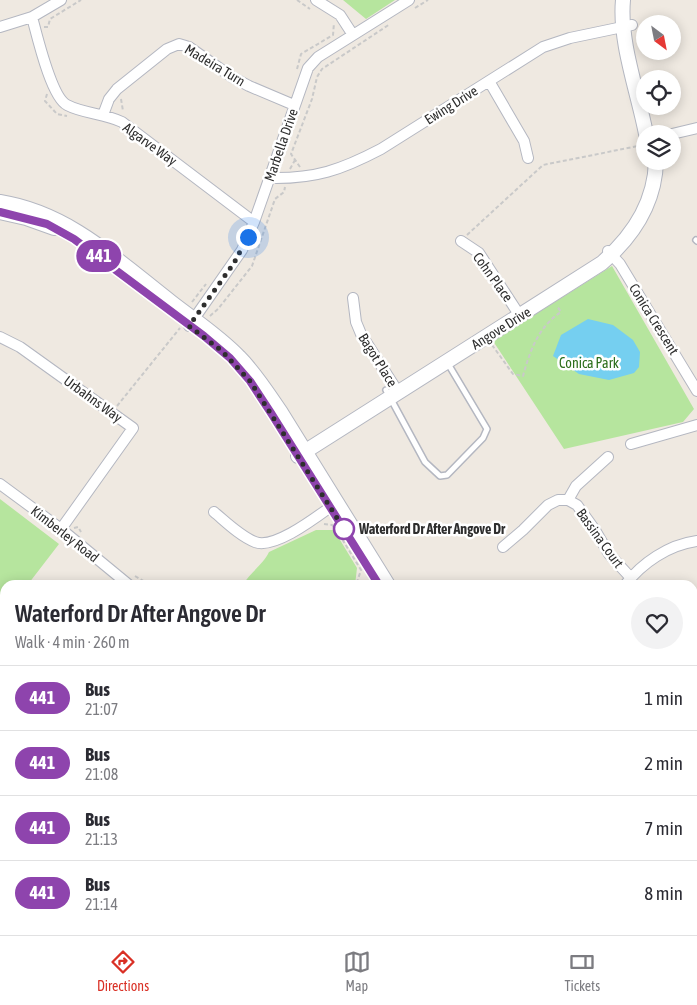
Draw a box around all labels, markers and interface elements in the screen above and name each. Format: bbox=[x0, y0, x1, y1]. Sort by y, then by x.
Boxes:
north arrow bbox=[636, 15, 681, 60]
map controls bbox=[636, 15, 681, 170]
street label: Madeira Turn bbox=[182, 41, 248, 89]
button: locate bbox=[636, 70, 681, 115]
street label: Ewing Drive bbox=[422, 82, 480, 128]
street label: Marbella Drive bbox=[261, 106, 301, 184]
street label: Algarve Way bbox=[120, 119, 180, 169]
button: layers bbox=[636, 125, 681, 170]
your location bbox=[236, 225, 261, 250]
line badge: 441 bbox=[70, 240, 128, 272]
text: 441 bbox=[86, 245, 112, 266]
street label: Cohn Place bbox=[470, 249, 516, 305]
street label: Conica Crescent bbox=[626, 281, 682, 357]
street label: Angove Drive bbox=[468, 303, 534, 353]
street label: Bagot Place bbox=[355, 330, 401, 390]
park label: Conica Park bbox=[559, 355, 619, 371]
street label: Urbahns Way bbox=[61, 373, 125, 426]
street label: Kimberley Road bbox=[28, 503, 102, 565]
street label: Bassina Court bbox=[573, 505, 627, 571]
marker: Waterford Dr After Angove Dr bbox=[333, 518, 355, 540]
place label: Waterford Dr After Angove Dr bbox=[358, 521, 506, 537]
button: heart bbox=[631, 597, 683, 649]
text: Waterford Dr After Angove Dr bbox=[15, 600, 266, 627]
text: Walk · 4 min · 260 m bbox=[15, 633, 129, 651]
text: Bus bbox=[85, 678, 110, 700]
text: 441 bbox=[30, 687, 55, 708]
text: 1 min bbox=[644, 687, 683, 709]
text: 21:07 bbox=[85, 700, 118, 718]
text: Bus bbox=[85, 743, 110, 765]
text: 441 bbox=[30, 752, 55, 773]
text: 2 min bbox=[644, 752, 683, 774]
text: 21:08 bbox=[85, 765, 118, 783]
text: Bus bbox=[85, 808, 110, 830]
text: 441 bbox=[30, 817, 55, 838]
text: 7 min bbox=[644, 817, 683, 839]
text: 21:13 bbox=[85, 830, 118, 848]
text: Bus bbox=[85, 873, 110, 895]
text: 441 bbox=[30, 882, 55, 903]
text: 8 min bbox=[644, 882, 683, 904]
text: 21:14 bbox=[85, 895, 118, 913]
tab: Directions bbox=[97, 948, 149, 994]
tab: Map bbox=[343, 948, 371, 994]
tab: Tickets bbox=[565, 948, 600, 994]

